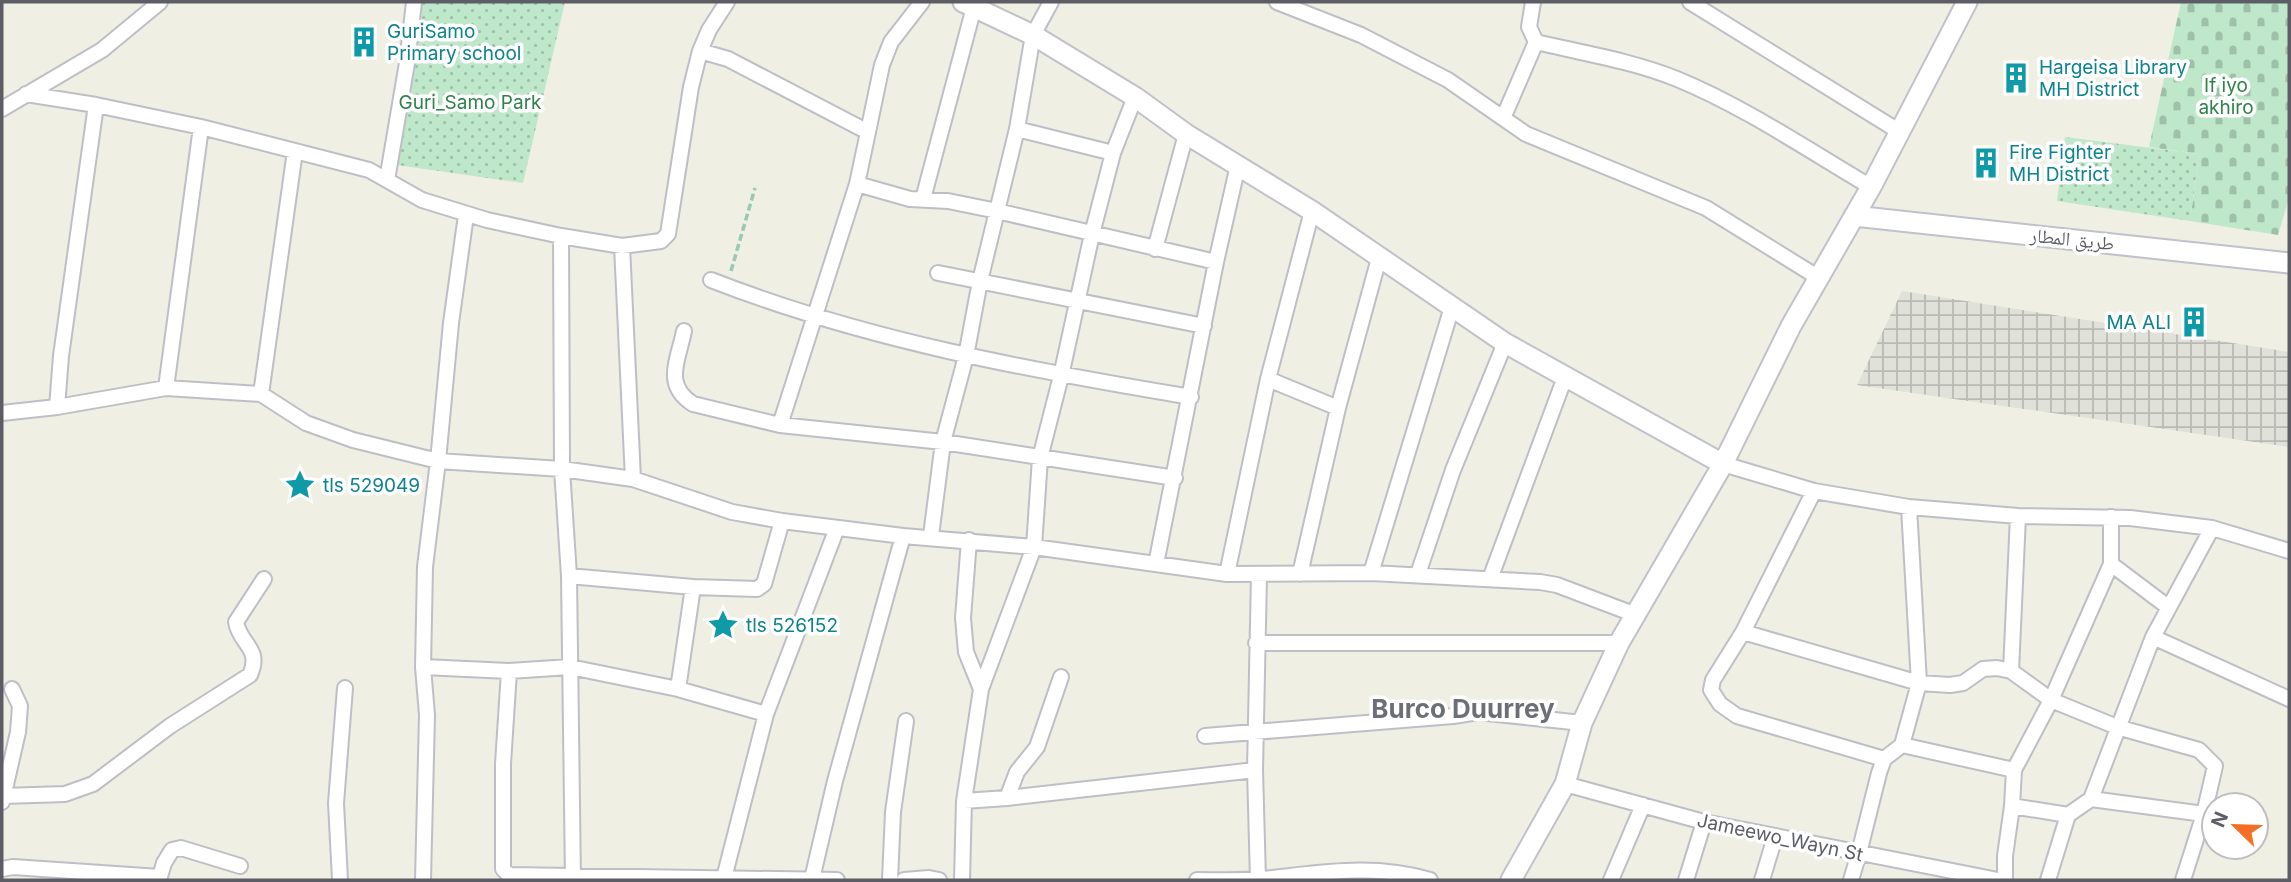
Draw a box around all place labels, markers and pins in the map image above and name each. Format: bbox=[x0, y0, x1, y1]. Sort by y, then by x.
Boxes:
place label: GuriSamo Primary school bbox=[387, 20, 521, 65]
building icon: GuriSamo Primary school bbox=[347, 25, 381, 59]
place label: Hargeisa Library MH District bbox=[2039, 56, 2187, 101]
building icon: Hargeisa Library MH District bbox=[1999, 61, 2033, 95]
place label: Fire Fighter MH District bbox=[2009, 141, 2111, 186]
building icon: Fire Fighter MH District bbox=[1969, 146, 2003, 180]
building icon: MA ALI bbox=[2177, 305, 2211, 339]
place label: MA ALI bbox=[2106, 311, 2171, 334]
place icon: tls 529049 bbox=[283, 468, 317, 502]
place label: tls 529049 bbox=[323, 474, 420, 497]
place icon: tls 526152 bbox=[706, 608, 740, 642]
place label: tls 526152 bbox=[746, 614, 838, 637]

